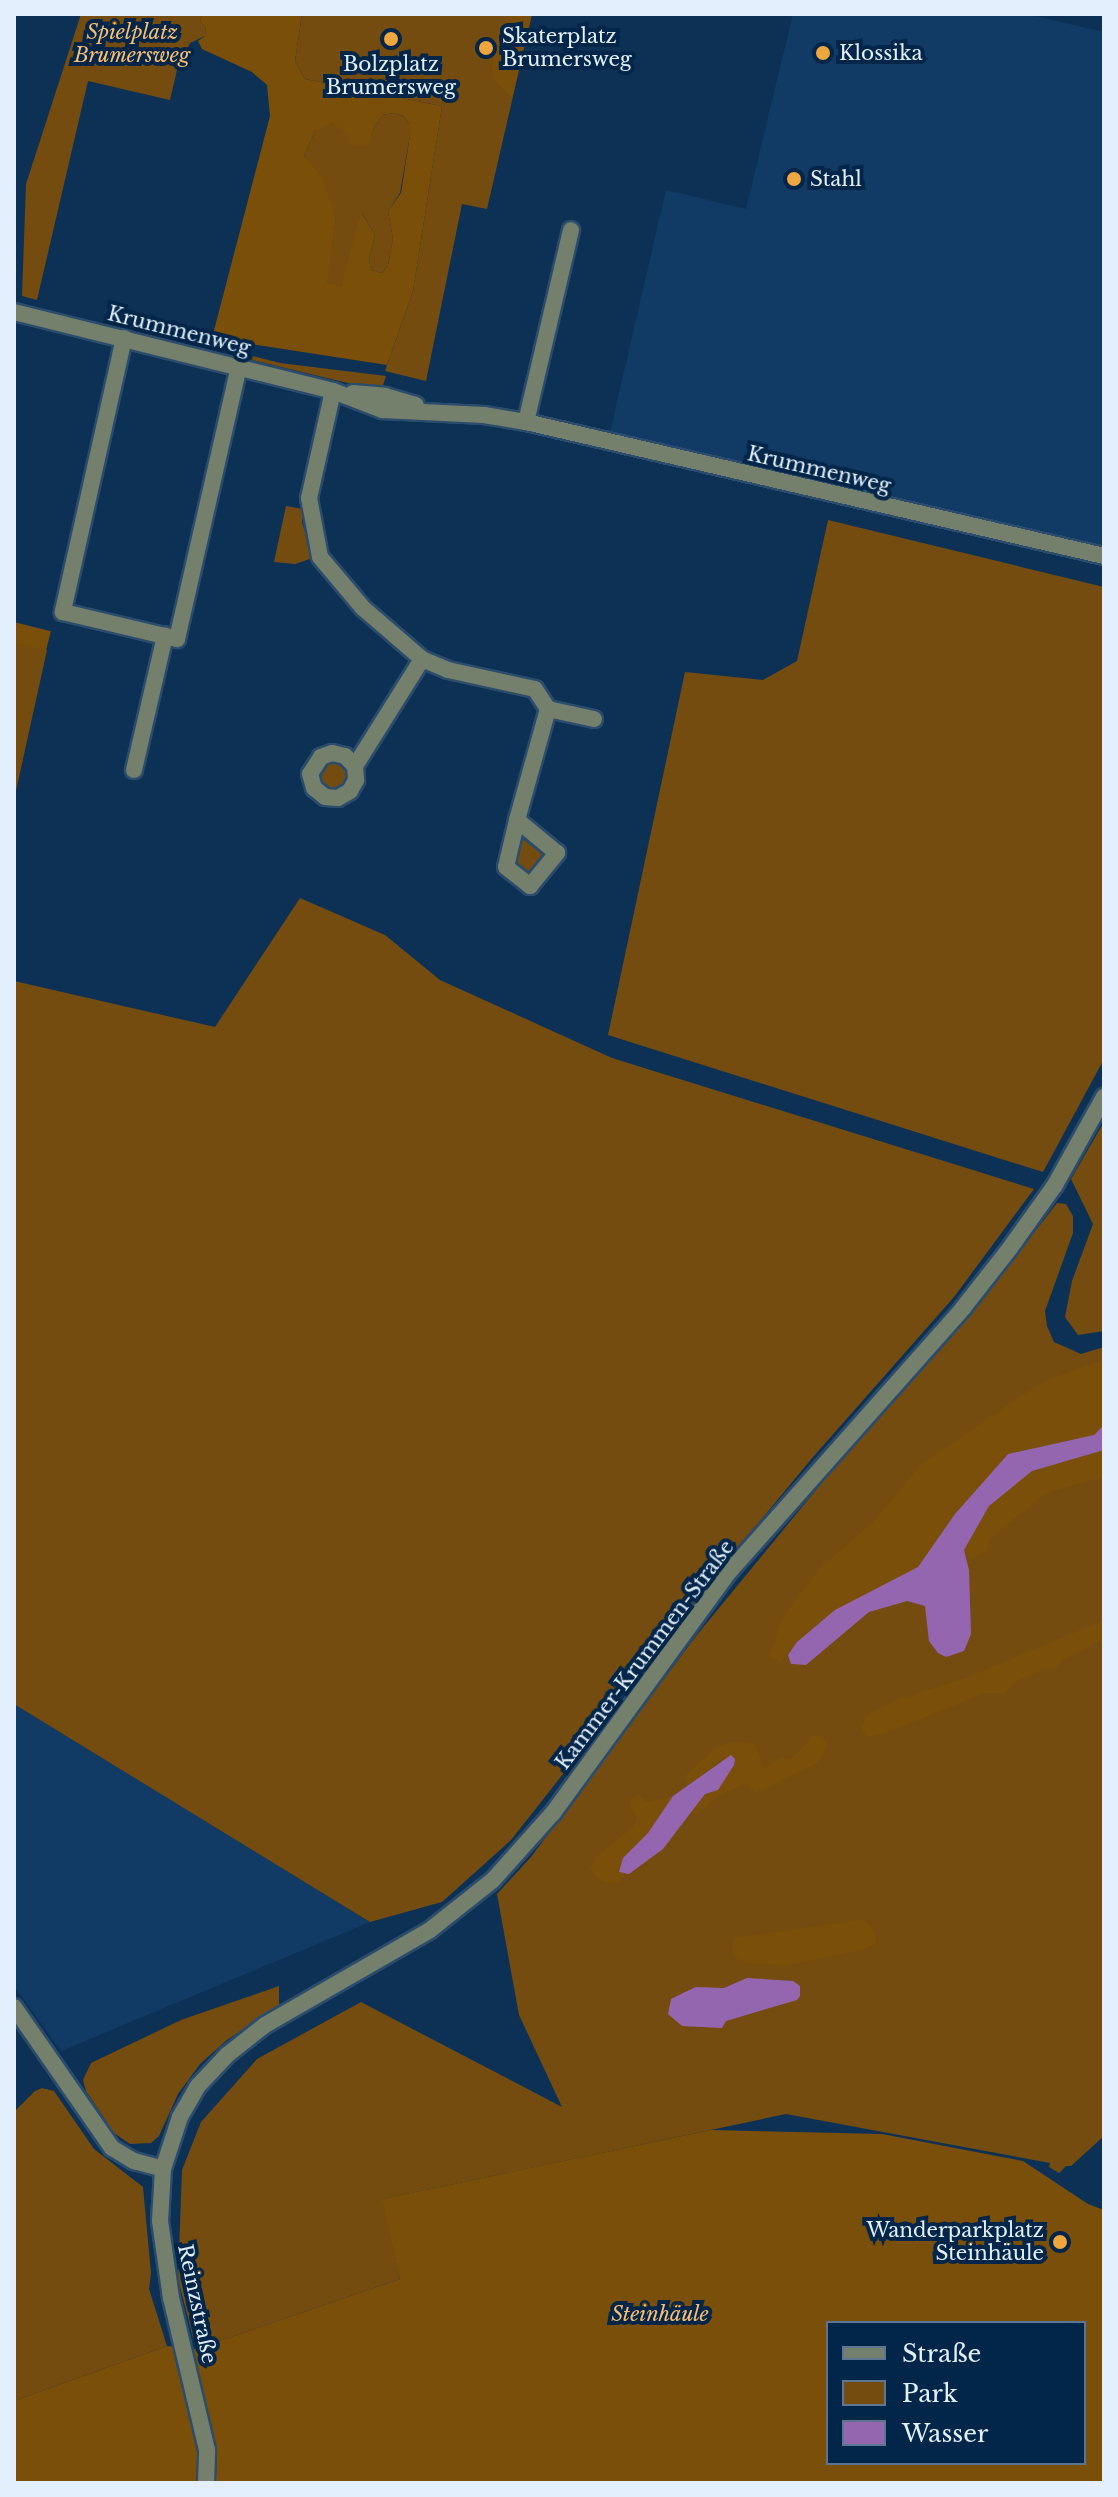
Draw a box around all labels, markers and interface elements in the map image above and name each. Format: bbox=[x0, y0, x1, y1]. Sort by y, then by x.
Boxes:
park label: Spielplatz Brumersweg bbox=[74, 21, 190, 68]
place label: Skaterplatz Brumersweg bbox=[502, 24, 632, 71]
marker: Bolzplatz Brumersweg bbox=[382, 30, 400, 48]
marker: Skaterplatz Brumersweg bbox=[477, 39, 495, 57]
place label: Klossika bbox=[839, 41, 923, 65]
marker: Klossika bbox=[814, 44, 832, 62]
place label: Bolzplatz Brumersweg bbox=[326, 52, 456, 99]
place label: Stahl bbox=[810, 167, 862, 191]
marker: Stahl bbox=[785, 170, 803, 188]
street label: Krummenweg bbox=[105, 302, 253, 360]
street label: Krummenweg bbox=[745, 442, 893, 498]
street label: Kammer-Krummen-Straße bbox=[551, 1536, 739, 1774]
place label: Wanderparkplatz Steinhäule bbox=[867, 2218, 1044, 2265]
marker: Wanderparkplatz Steinhäule bbox=[1051, 2233, 1069, 2251]
street label: Reinzstraße bbox=[173, 2242, 221, 2366]
park label: Steinhäule bbox=[611, 2302, 709, 2326]
legend bbox=[826, 2321, 1086, 2465]
text: Straße bbox=[902, 2339, 981, 2368]
text: Park bbox=[902, 2379, 958, 2408]
text: Wasser bbox=[902, 2419, 988, 2448]

